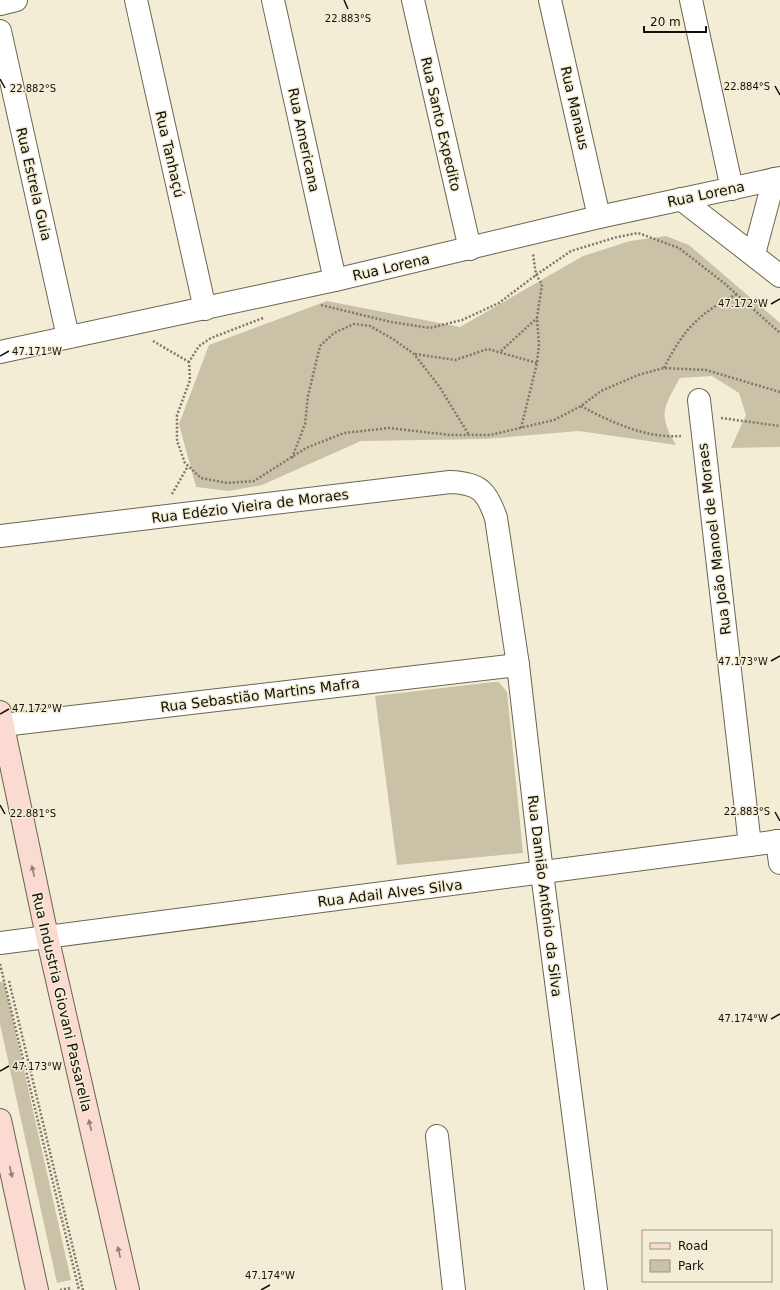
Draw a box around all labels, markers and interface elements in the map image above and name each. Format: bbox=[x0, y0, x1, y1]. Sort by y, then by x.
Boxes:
scale bar bbox=[644, 8, 706, 34]
text: 22.883°S bbox=[325, 13, 371, 24]
text: 20 m bbox=[650, 15, 681, 29]
street label: Rua Santo Expedito bbox=[418, 55, 464, 193]
street label: Rua Manaus bbox=[558, 65, 592, 151]
text: 22.884°S bbox=[724, 81, 770, 92]
text: 22.882°S bbox=[10, 83, 56, 94]
street label: Rua Americana bbox=[285, 86, 323, 194]
street label: Rua Tanhaçú bbox=[152, 109, 188, 199]
street label: Rua Estrela Guia bbox=[13, 126, 55, 242]
street label: Rua Lorena bbox=[666, 178, 746, 210]
street label: Rua Lorena bbox=[351, 250, 431, 284]
text: 47.172°W bbox=[718, 298, 768, 309]
text: 47.171°W bbox=[12, 346, 62, 357]
street label: Rua João Manoel de Moraes bbox=[694, 442, 734, 636]
street label: Rua Edézio Vieira de Moraes bbox=[150, 486, 350, 526]
text: 47.173°W bbox=[718, 656, 768, 667]
street label: Rua Sebastião Martins Mafra bbox=[159, 675, 361, 715]
text: 47.172°W bbox=[12, 703, 62, 714]
street label: Rua Damião Antônio da Silva bbox=[525, 794, 565, 998]
text: 22.883°S bbox=[724, 806, 770, 817]
text: 22.881°S bbox=[10, 808, 56, 819]
one-way arrow bbox=[30, 864, 36, 877]
street label: Rua Adail Alves Silva bbox=[317, 876, 463, 910]
street label: Rua Industria Giovani Passarella bbox=[29, 891, 95, 1113]
text: 47.174°W bbox=[718, 1013, 768, 1024]
text: 47.173°W bbox=[12, 1061, 62, 1072]
one-way arrow bbox=[87, 1119, 93, 1132]
one-way arrow bbox=[9, 1166, 15, 1178]
legend bbox=[642, 1230, 772, 1282]
text: Road bbox=[678, 1239, 708, 1253]
one-way arrow bbox=[116, 1246, 122, 1258]
text: Park bbox=[678, 1259, 704, 1273]
text: 47.174°W bbox=[245, 1270, 295, 1281]

